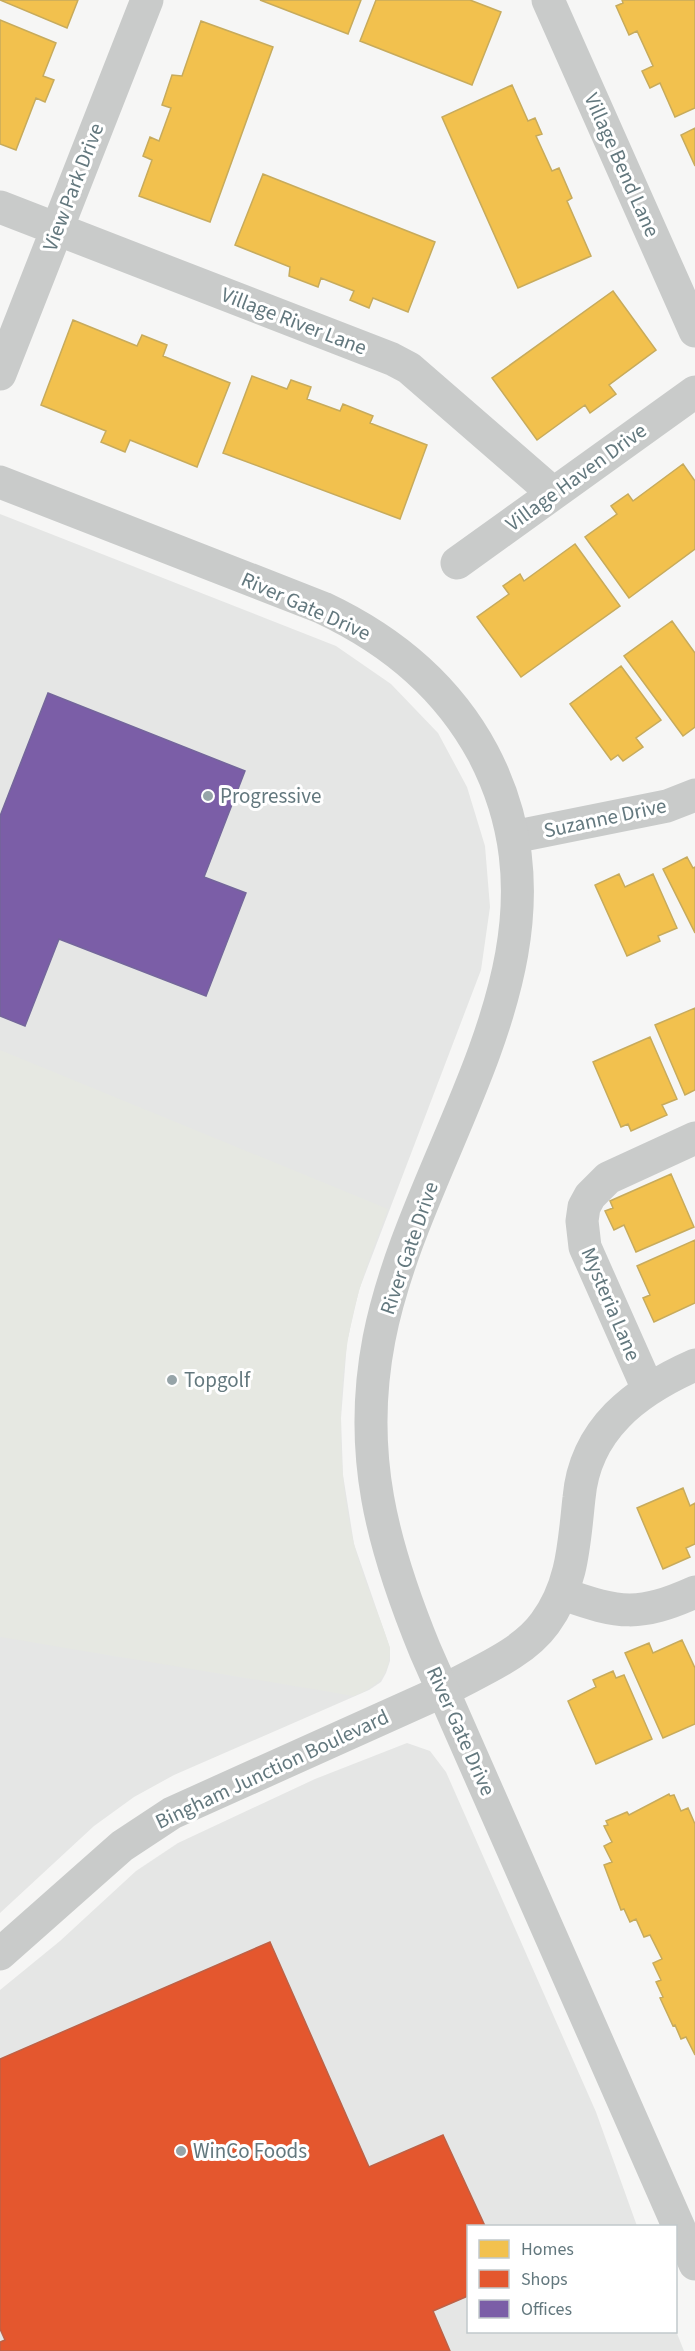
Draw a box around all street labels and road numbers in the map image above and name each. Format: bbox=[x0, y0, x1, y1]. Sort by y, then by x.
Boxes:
street label: Village Bend Lane bbox=[577, 88, 667, 242]
street label: View Park Drive bbox=[35, 119, 111, 255]
street label: Village River Lane bbox=[217, 279, 371, 363]
street label: Village Haven Drive bbox=[499, 416, 653, 538]
street label: River Gate Drive bbox=[236, 564, 376, 648]
street label: Suzanne Drive bbox=[541, 790, 669, 846]
street label: River Gate Drive bbox=[372, 1177, 446, 1319]
street label: Mysteria Lane bbox=[574, 1243, 648, 1365]
street label: River Gate Drive bbox=[419, 1661, 503, 1801]
street label: Bingham Junction Boulevard bbox=[150, 1702, 394, 1836]

